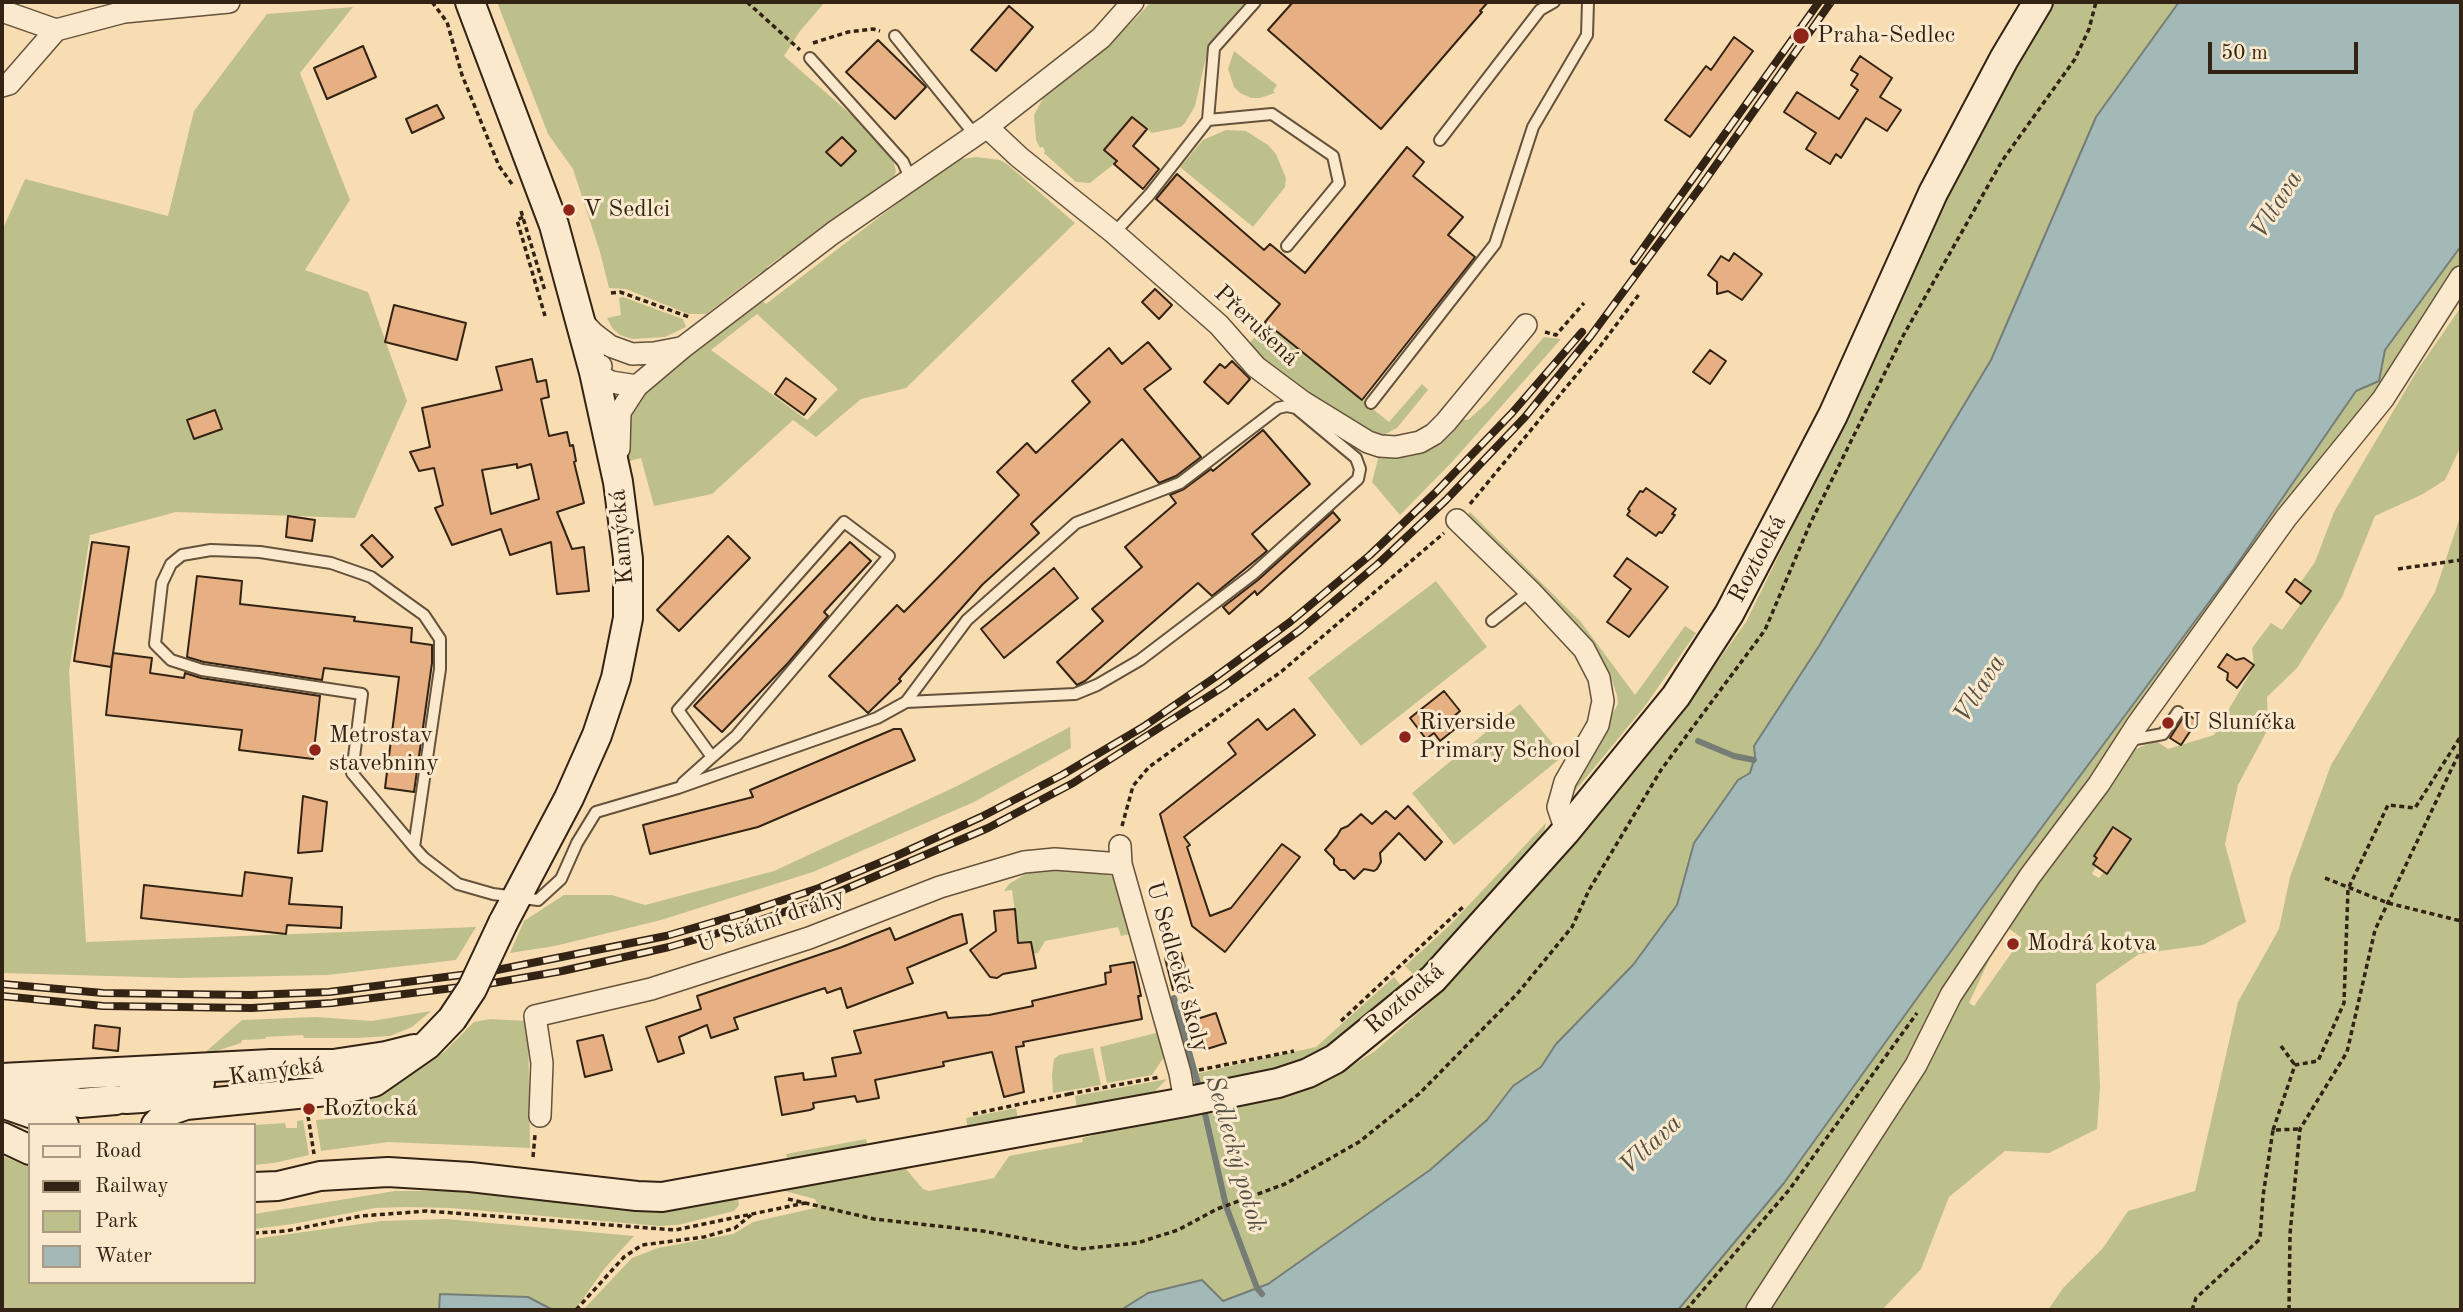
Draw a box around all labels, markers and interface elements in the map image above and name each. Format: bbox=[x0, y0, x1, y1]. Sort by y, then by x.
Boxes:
place label: Praha-Sedlec bbox=[1817, 22, 1955, 50]
marker: Praha-Sedlec bbox=[1791, 26, 1811, 46]
scale bar bbox=[2211, 28, 2362, 72]
text: 50 m bbox=[2221, 43, 2268, 64]
water label: Vltava bbox=[2244, 165, 2310, 245]
place label: V Sedlci bbox=[583, 196, 670, 224]
marker: V Sedlci bbox=[561, 202, 577, 218]
street label: Přerušená bbox=[1207, 279, 1305, 373]
street label: Kamýcká bbox=[603, 488, 641, 586]
street label: Roztocká bbox=[1723, 510, 1793, 608]
water label: Vltava bbox=[1947, 649, 2013, 729]
place label: Riverside Primary School bbox=[1419, 709, 1581, 765]
place label: U Sluníčka bbox=[2182, 709, 2296, 737]
marker: U Sluníčka bbox=[2160, 715, 2176, 731]
place label: Metrostav stavebniny bbox=[329, 722, 439, 778]
marker: Riverside Primary School bbox=[1397, 729, 1413, 745]
marker: Metrostav stavebniny bbox=[307, 742, 323, 758]
street label: U Sedlecké školy bbox=[1139, 878, 1215, 1056]
street label: U Státní dráhy bbox=[693, 882, 849, 960]
place label: Modrá kotva bbox=[2027, 930, 2157, 958]
marker: Modrá kotva bbox=[2005, 936, 2021, 952]
street label: Roztocká bbox=[1360, 957, 1450, 1041]
street label: Kamýcká bbox=[227, 1051, 325, 1093]
water label: Sedlecký potok bbox=[1198, 1072, 1272, 1236]
place label: Roztocká bbox=[323, 1095, 418, 1123]
marker: Roztocká bbox=[301, 1101, 317, 1117]
water label: Vltava bbox=[1613, 1108, 1689, 1182]
legend bbox=[28, 1123, 256, 1284]
text: Road bbox=[95, 1141, 142, 1162]
text: Railway bbox=[95, 1176, 169, 1197]
text: Park bbox=[95, 1211, 138, 1232]
text: Water bbox=[95, 1246, 152, 1267]

